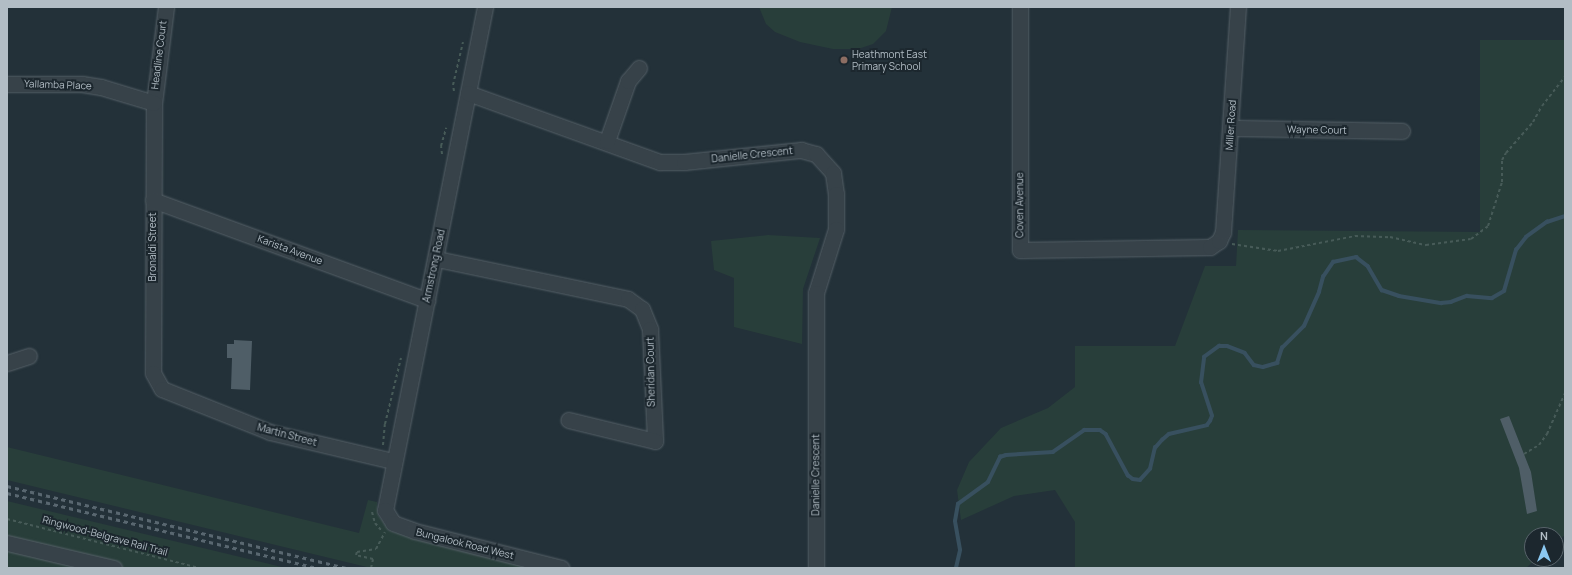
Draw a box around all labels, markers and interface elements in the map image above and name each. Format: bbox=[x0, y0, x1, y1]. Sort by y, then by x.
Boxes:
street label: Headline Court bbox=[149, 20, 169, 90]
place label: Heathmont East Primary School bbox=[852, 48, 927, 72]
marker: Heathmont East Primary School bbox=[839, 55, 849, 65]
street label: Yallamba Place bbox=[24, 78, 92, 92]
street label: Miller Road bbox=[1223, 99, 1239, 151]
street label: Wayne Court bbox=[1287, 123, 1347, 137]
street label: Danielle Crescent bbox=[711, 145, 793, 165]
street label: Coven Avenue bbox=[1014, 172, 1026, 238]
street label: Bronaldi Street bbox=[147, 212, 159, 282]
street label: Armstrong Road bbox=[420, 228, 448, 304]
street label: Karista Avenue bbox=[256, 233, 324, 267]
street label: Sheridan Court bbox=[644, 337, 658, 407]
street label: Martin Street bbox=[256, 421, 318, 449]
street label: Danielle Crescent bbox=[810, 434, 822, 516]
street label: Ringwood-Belgrave Rail Trail bbox=[41, 513, 169, 559]
street label: Bungalook Road West bbox=[415, 526, 515, 562]
north arrow bbox=[1524, 527, 1564, 567]
text: N bbox=[1540, 528, 1548, 543]

